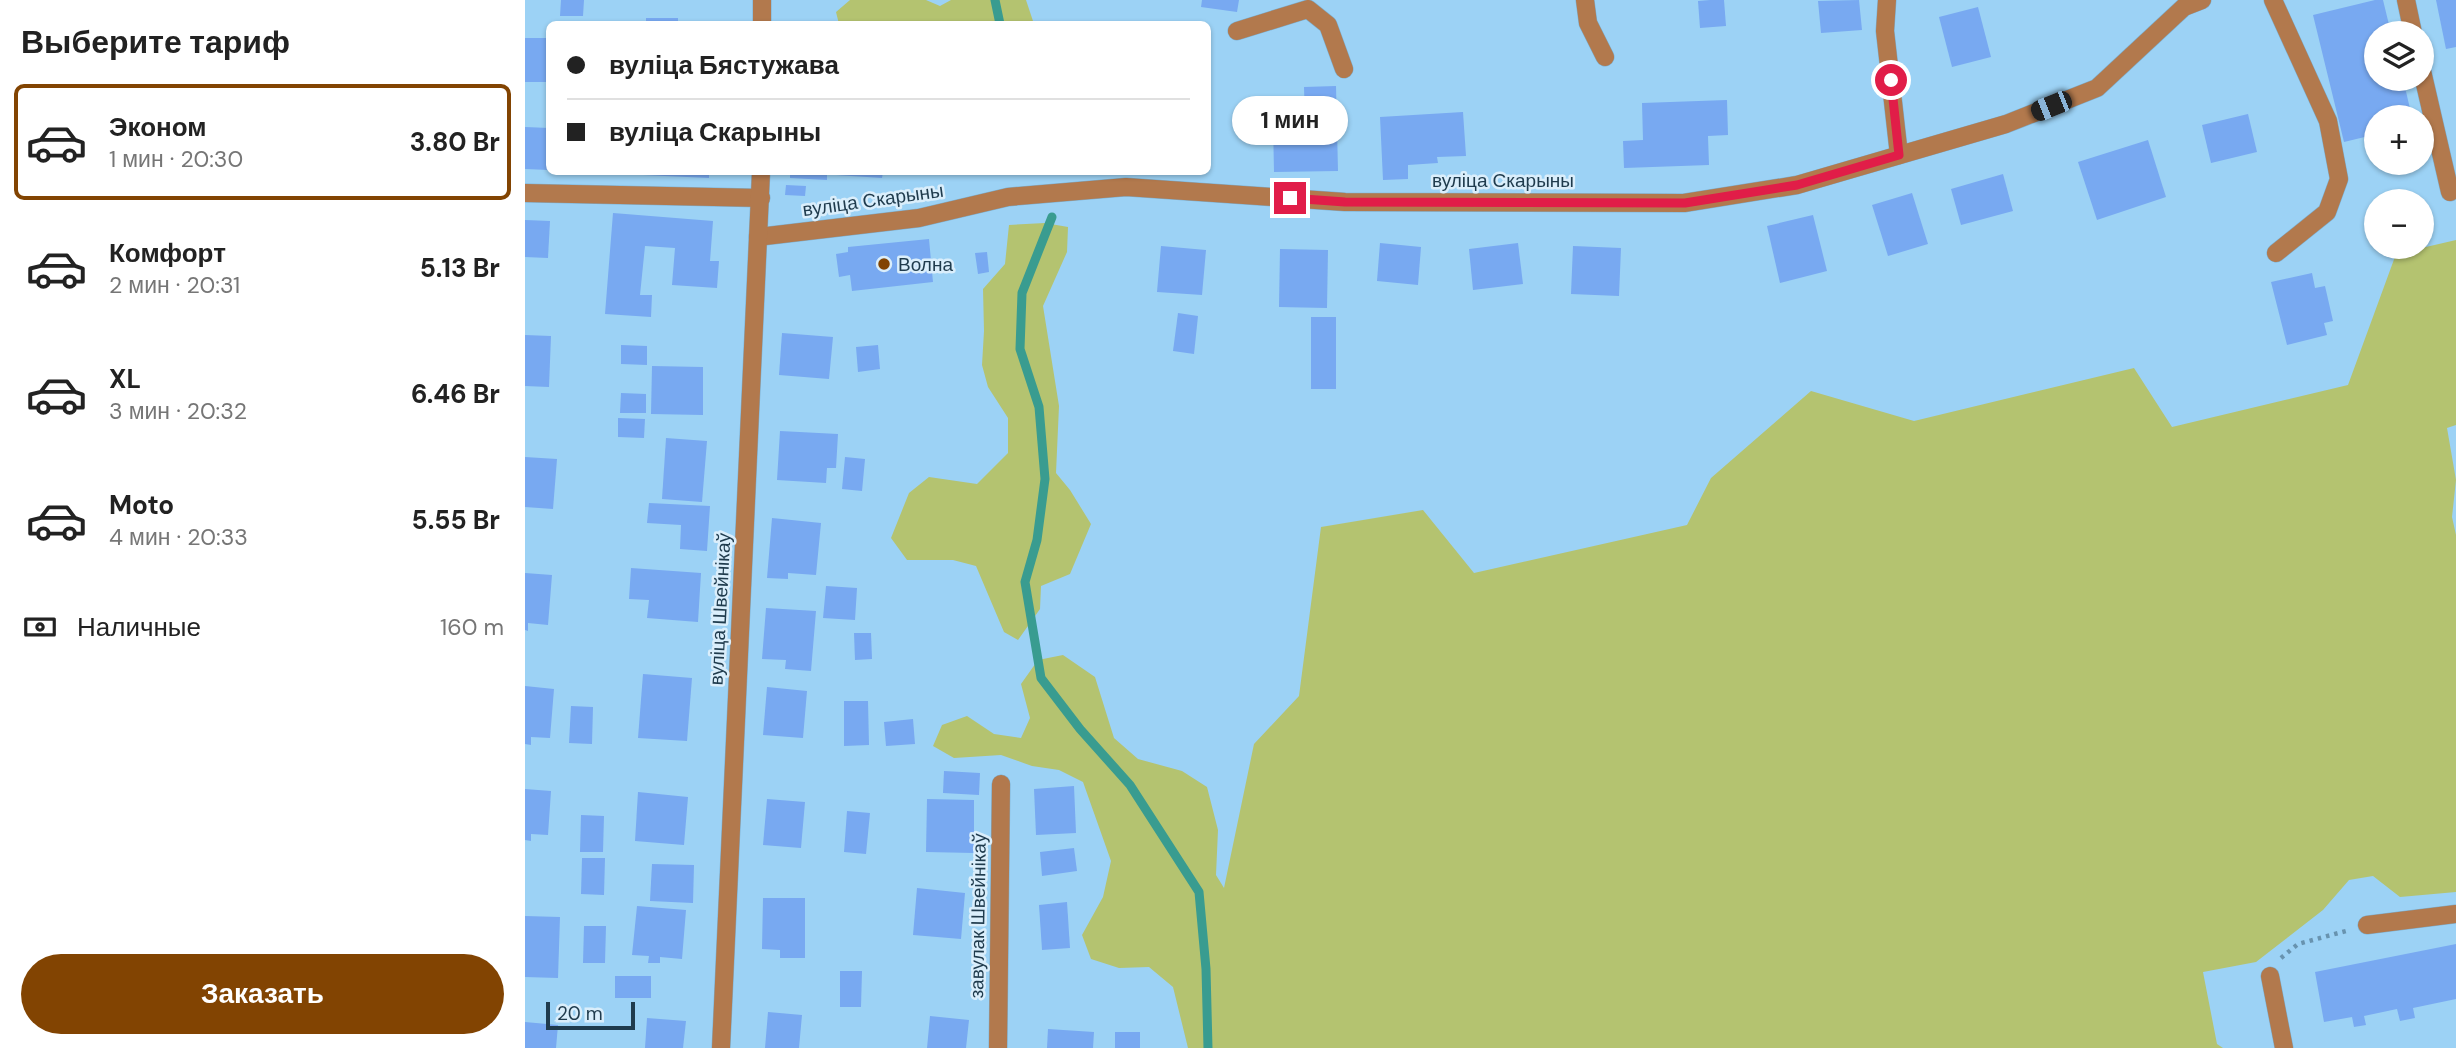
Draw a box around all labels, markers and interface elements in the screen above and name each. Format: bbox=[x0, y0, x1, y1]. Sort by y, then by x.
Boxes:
text: Выберите тариф bbox=[21, 21, 290, 63]
map controls bbox=[2364, 21, 2434, 259]
button: layers bbox=[2364, 21, 2434, 91]
text: вуліца Бястужава bbox=[609, 48, 839, 82]
route start bbox=[1875, 64, 1907, 96]
car bbox=[2028, 88, 2075, 124]
callout: 1 мин bbox=[1232, 96, 1348, 146]
text: 1 мин bbox=[1261, 105, 1319, 135]
button: + bbox=[2364, 105, 2434, 175]
text: Эконом bbox=[109, 110, 207, 144]
icon: car bbox=[25, 111, 88, 174]
text: вуліца Скарыны bbox=[609, 115, 821, 149]
text: 3.80 Br bbox=[410, 125, 500, 159]
text: 1 мин · 20:30 bbox=[109, 144, 243, 174]
street label: вуліца Скарыны bbox=[1432, 168, 1574, 193]
street label: вуліца Скарыны bbox=[801, 178, 945, 222]
route end bbox=[1274, 182, 1306, 214]
button: − bbox=[2364, 189, 2434, 259]
text: Комфорт bbox=[109, 236, 226, 270]
icon: car bbox=[25, 237, 88, 300]
text: 5.13 Br bbox=[420, 251, 500, 285]
place label: Волна bbox=[898, 252, 953, 277]
marker: Волна bbox=[876, 256, 892, 272]
text: 2 мин · 20:31 bbox=[109, 270, 240, 300]
text: XL bbox=[109, 362, 141, 396]
icon: car bbox=[25, 363, 88, 426]
text: 6.46 Br bbox=[411, 377, 500, 411]
text: 3 мин · 20:32 bbox=[109, 396, 247, 426]
text: Moto bbox=[109, 488, 174, 522]
icon: car bbox=[25, 489, 88, 552]
text: 5.55 Br bbox=[412, 503, 500, 537]
text: 4 мин · 20:33 bbox=[109, 522, 248, 552]
street label: вуліца Швейнікаў bbox=[704, 532, 737, 686]
icon: cash bbox=[21, 608, 59, 646]
text: Наличные bbox=[77, 610, 201, 644]
text: 160 m bbox=[440, 612, 504, 642]
street label: завулак Швейнікаў bbox=[964, 833, 992, 999]
button: Заказать bbox=[21, 954, 504, 1034]
scale bar bbox=[546, 999, 635, 1031]
text: 20 m bbox=[557, 1001, 603, 1026]

